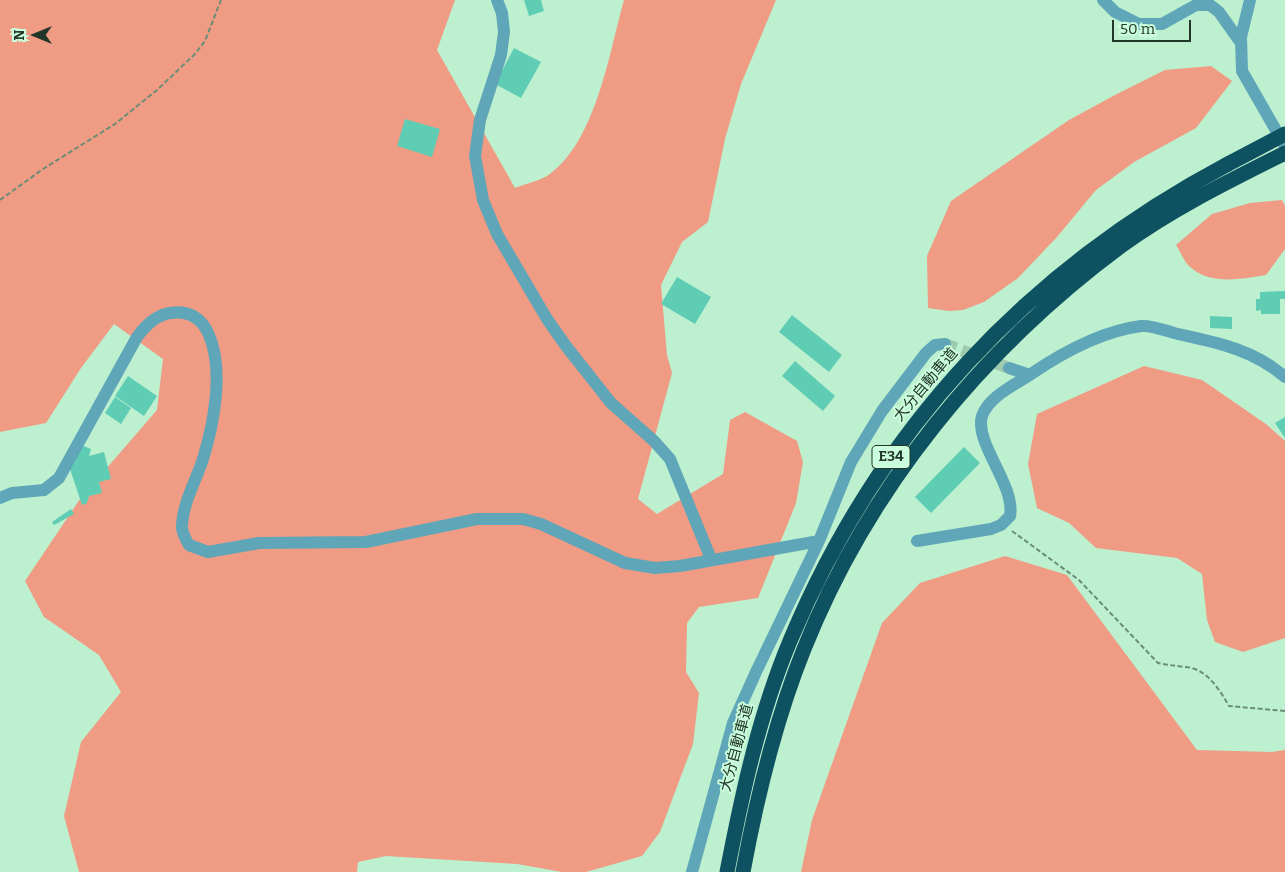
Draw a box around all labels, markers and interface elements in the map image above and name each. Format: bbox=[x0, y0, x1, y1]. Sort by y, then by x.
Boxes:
north arrow bbox=[10, 10, 60, 60]
scale bar bbox=[1115, 10, 1194, 42]
text: 50 m bbox=[1120, 20, 1155, 38]
text: N bbox=[11, 30, 28, 40]
street label: 大分自動車道 bbox=[890, 345, 962, 425]
road number: E34 bbox=[872, 446, 910, 468]
street label: 大分自動車道 bbox=[717, 702, 757, 794]

